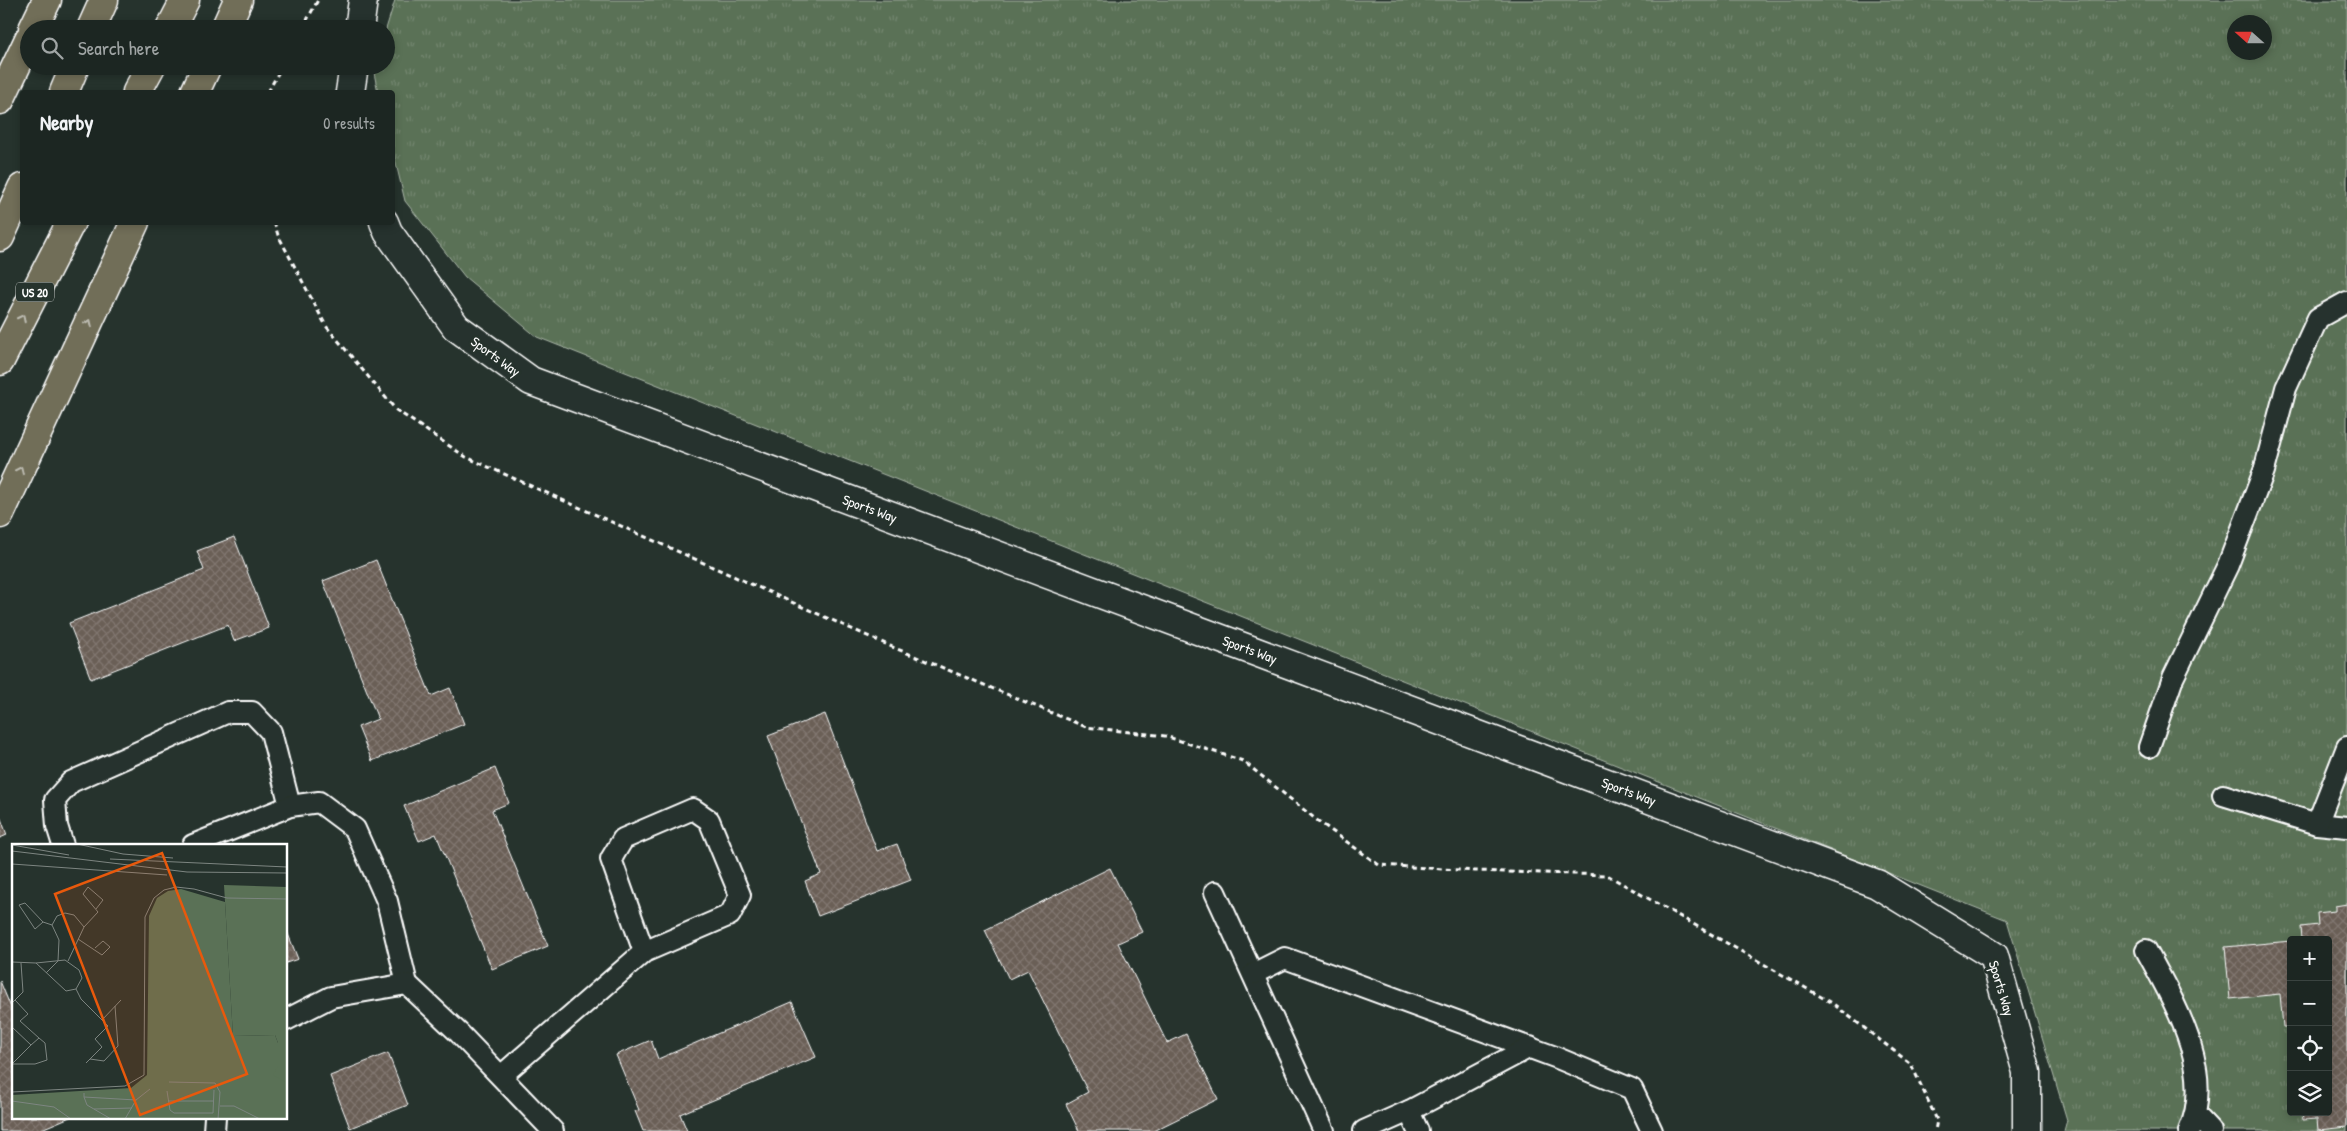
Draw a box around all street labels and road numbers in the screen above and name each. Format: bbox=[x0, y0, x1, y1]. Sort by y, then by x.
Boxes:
road number: US 20 bbox=[16, 282, 54, 302]
street label: Sports Way bbox=[467, 332, 525, 381]
street label: Sports Way bbox=[840, 489, 900, 528]
street label: Sports Way bbox=[1220, 630, 1280, 669]
street label: Sports Way bbox=[1599, 772, 1659, 811]
street label: Sports Way bbox=[1984, 958, 2019, 1018]

